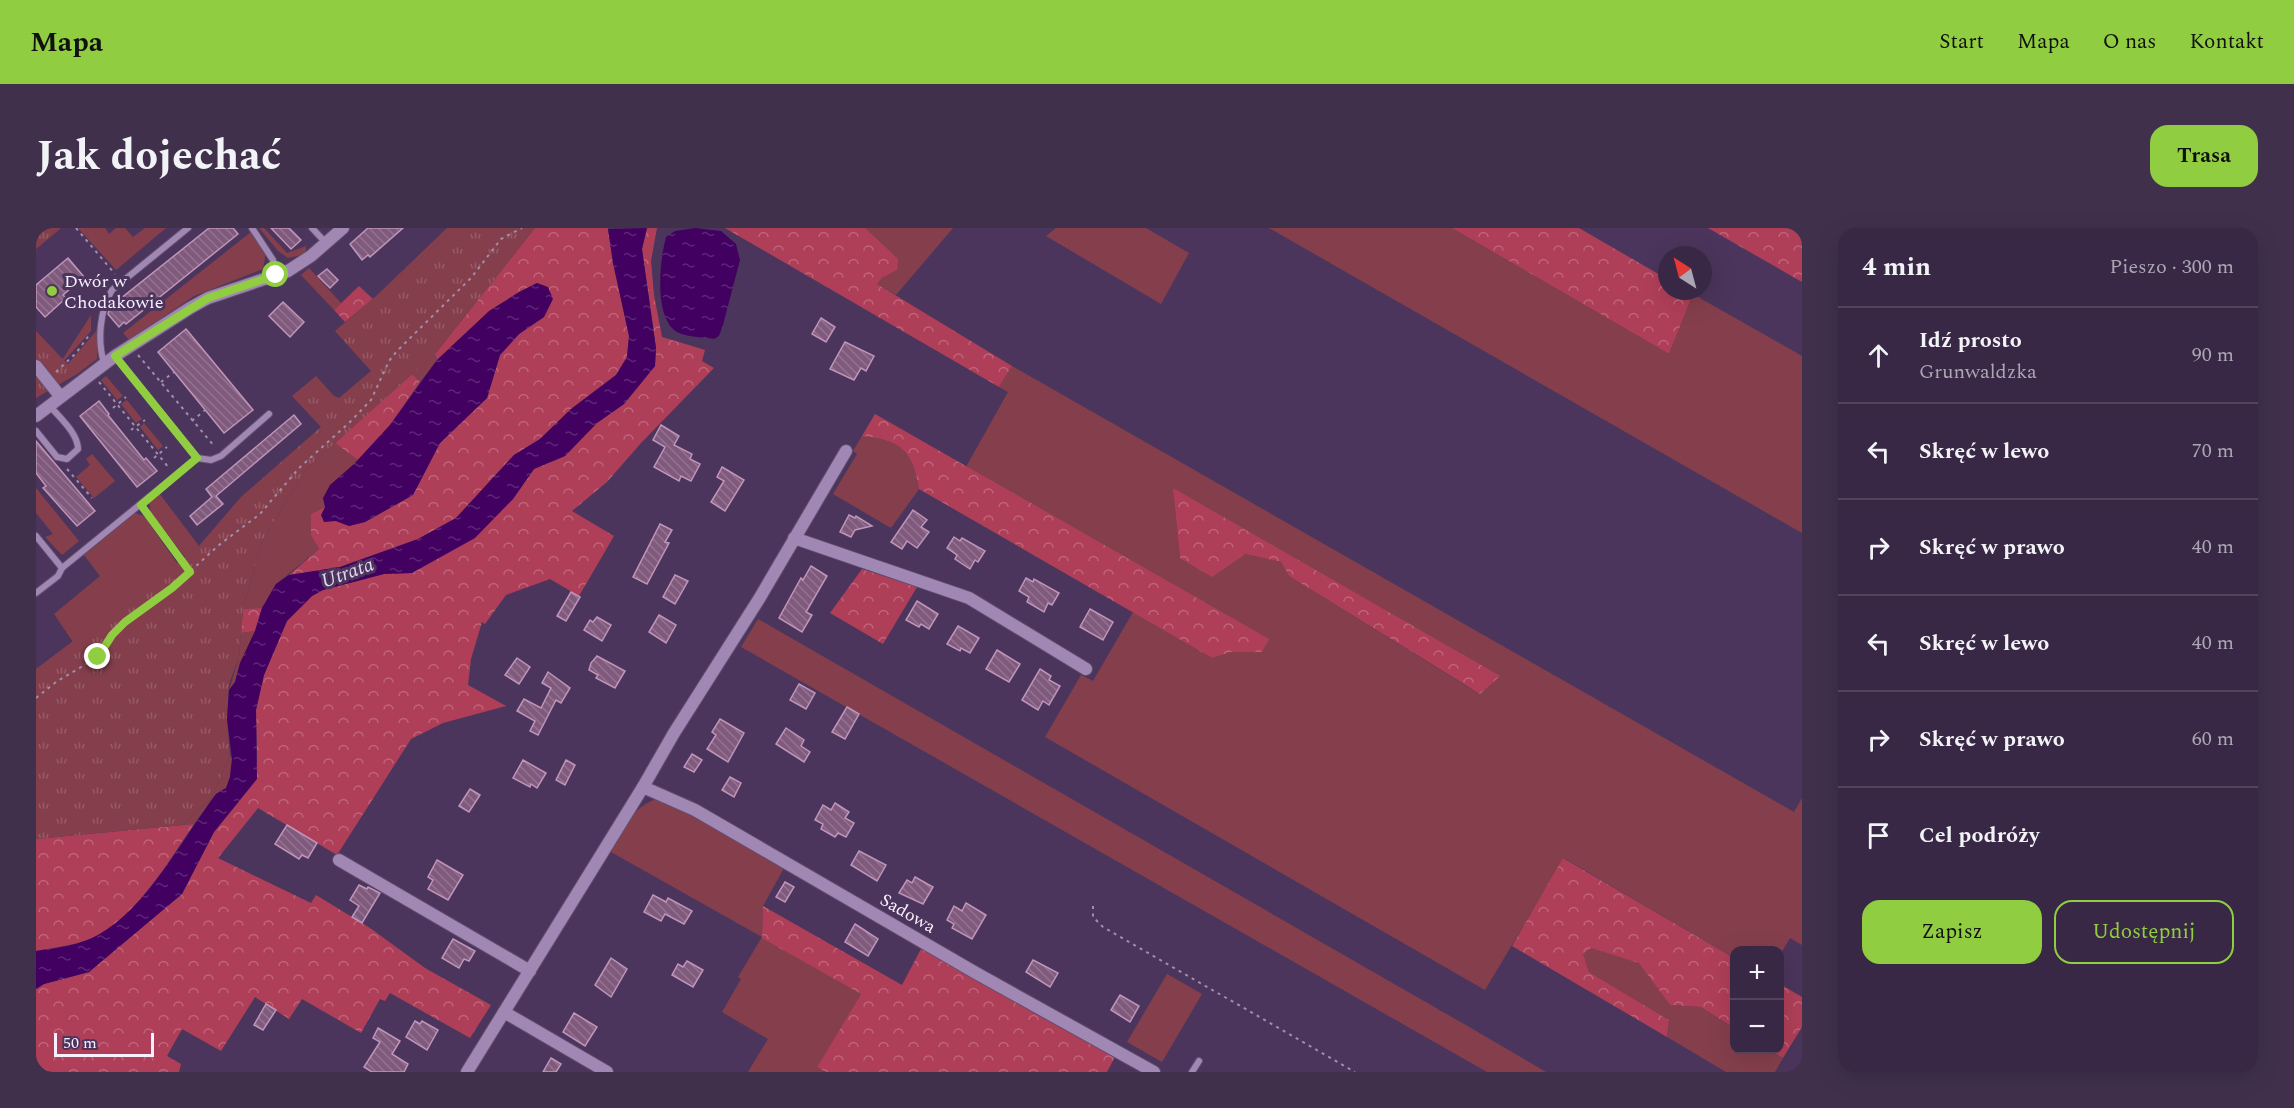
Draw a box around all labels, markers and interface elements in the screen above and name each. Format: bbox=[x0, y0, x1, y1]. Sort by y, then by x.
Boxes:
text: Mapa bbox=[30, 21, 103, 64]
text: Start bbox=[1939, 26, 1984, 58]
text: Mapa bbox=[2017, 26, 2070, 58]
text: O nas bbox=[2103, 26, 2156, 58]
text: Kontakt bbox=[2189, 26, 2264, 58]
text: Jak dojechać bbox=[36, 125, 281, 188]
button: Trasa bbox=[2150, 125, 2258, 187]
north arrow bbox=[1658, 246, 1712, 300]
text: 4 min bbox=[1862, 247, 1931, 287]
text: Pieszo · 300 m bbox=[2109, 252, 2234, 282]
route start bbox=[262, 261, 288, 287]
place label: Dwór w Chodakowie bbox=[64, 268, 163, 316]
marker: Dwór w Chodakowie bbox=[45, 284, 59, 298]
text: Idź prosto bbox=[1919, 324, 2022, 357]
icon: ahead bbox=[1862, 339, 1895, 372]
text: 90 m bbox=[2192, 340, 2234, 370]
text: Grunwaldzka bbox=[1919, 357, 2037, 387]
icon: left bbox=[1862, 435, 1895, 468]
text: Skręć w lewo bbox=[1919, 435, 2049, 468]
text: 70 m bbox=[2192, 436, 2234, 466]
icon: right bbox=[1862, 531, 1895, 564]
text: Skręć w prawo bbox=[1919, 531, 2065, 564]
text: 40 m bbox=[2192, 532, 2234, 562]
water label: Utrata bbox=[317, 550, 378, 596]
icon: left bbox=[1862, 627, 1895, 660]
text: Skręć w lewo bbox=[1919, 627, 2049, 660]
text: 40 m bbox=[2192, 628, 2234, 658]
route end bbox=[84, 643, 110, 669]
icon: right bbox=[1862, 723, 1895, 756]
text: Skręć w prawo bbox=[1919, 723, 2065, 756]
text: 60 m bbox=[2192, 724, 2234, 754]
icon: arrive bbox=[1862, 819, 1895, 852]
text: Cel podróży bbox=[1919, 819, 2039, 852]
street label: Sadowa bbox=[875, 887, 941, 940]
button: Zapisz bbox=[1862, 900, 2042, 964]
button: Udostępnij bbox=[2054, 900, 2234, 964]
map controls bbox=[1730, 946, 1784, 1054]
button: + bbox=[1730, 946, 1784, 1000]
button: − bbox=[1730, 1000, 1784, 1054]
scale bar bbox=[54, 1030, 154, 1058]
text: 50 m bbox=[63, 1031, 97, 1055]

